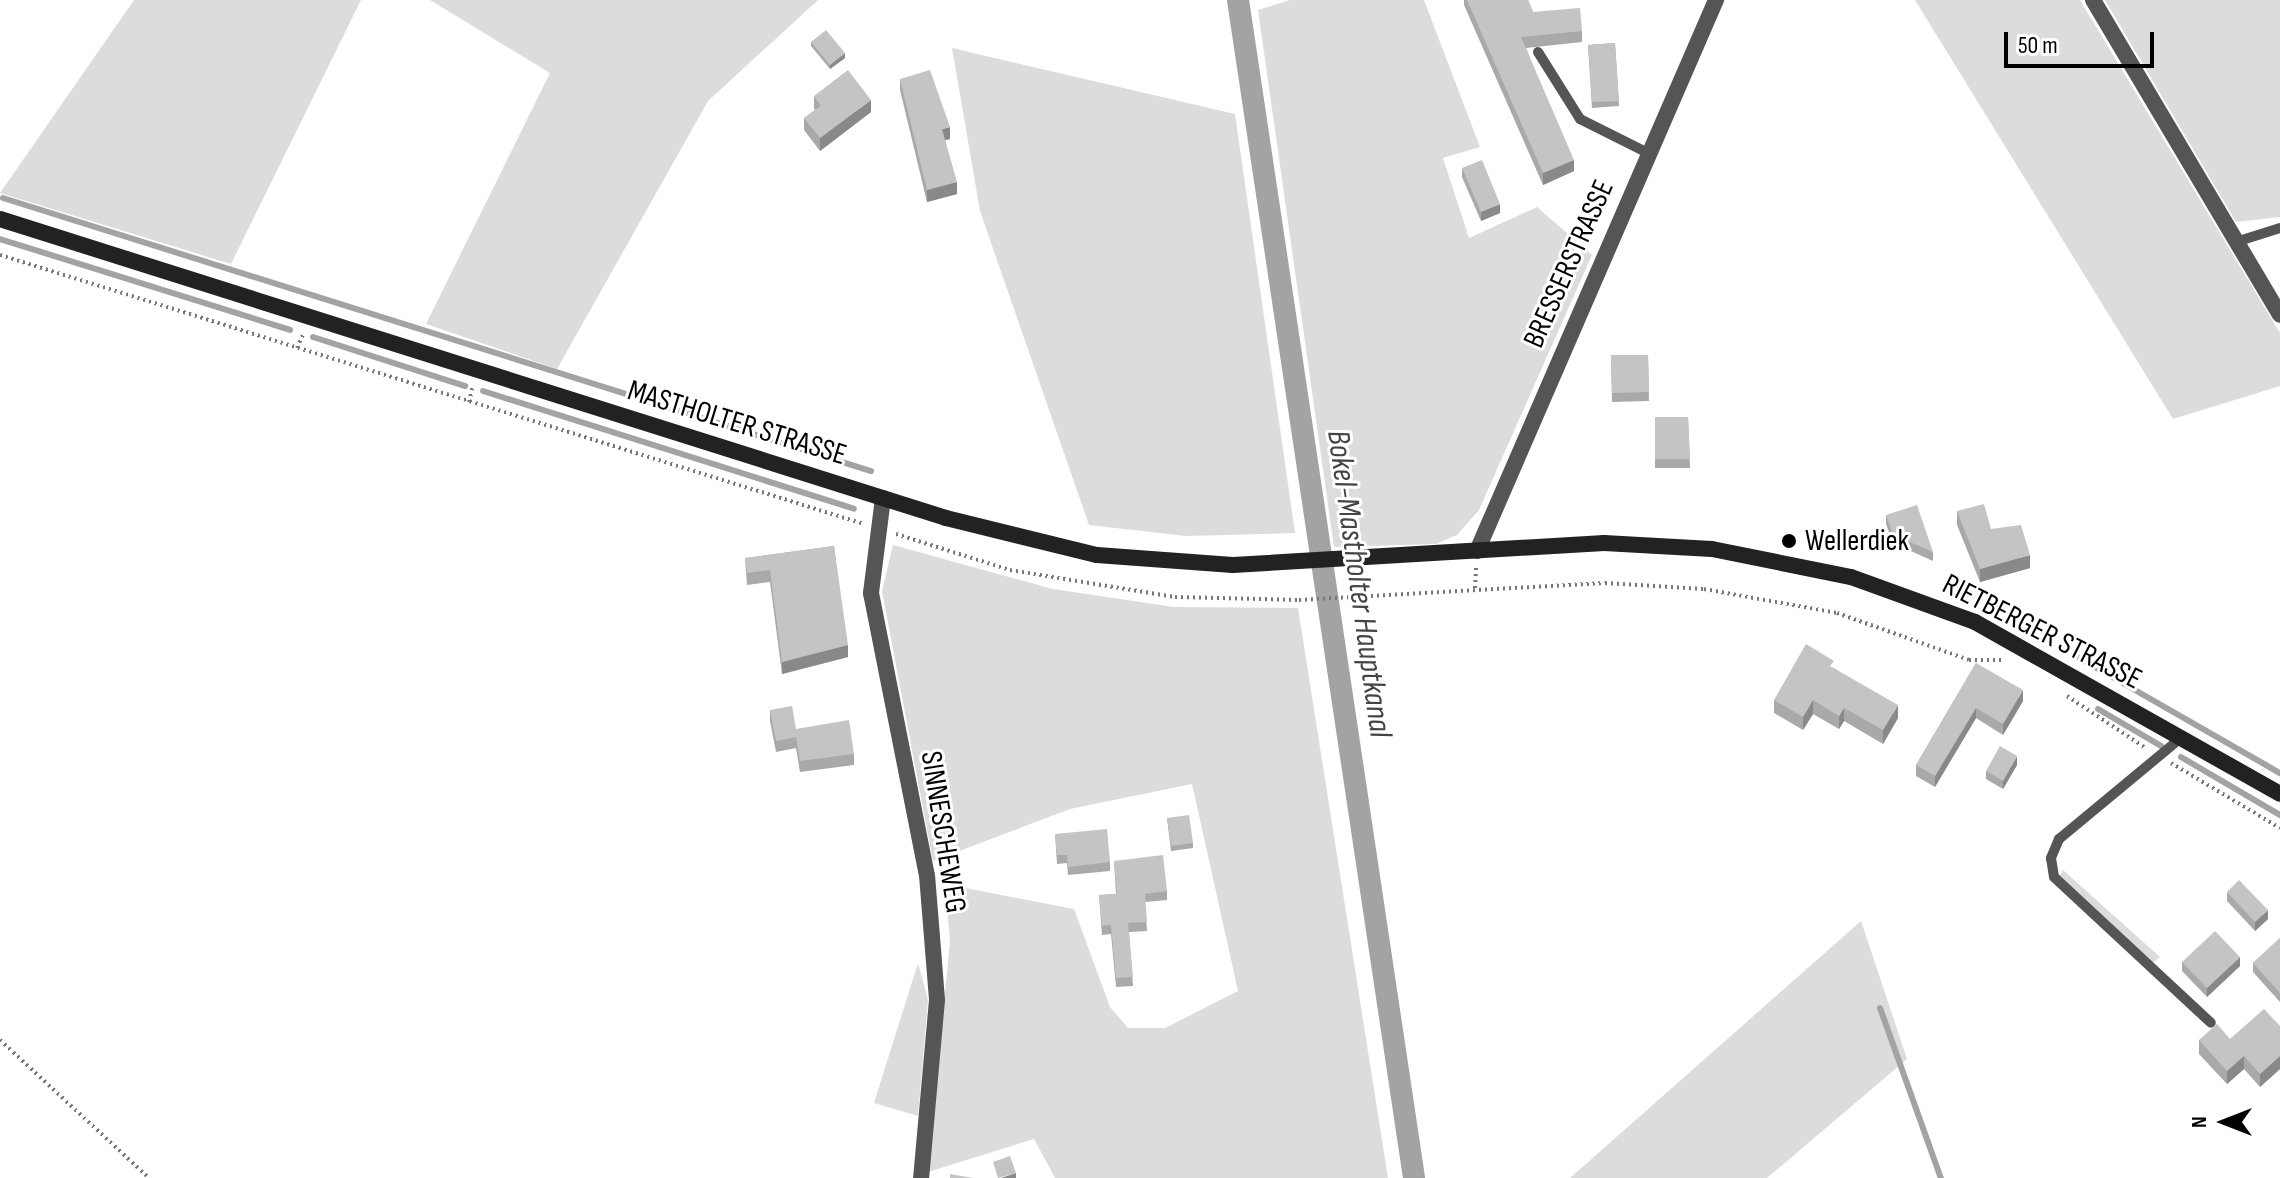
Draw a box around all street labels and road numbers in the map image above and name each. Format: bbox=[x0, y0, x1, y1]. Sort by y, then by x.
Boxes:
street label: BRESSERSTRASSE bbox=[1516, 175, 1622, 353]
street label: MASTHOLTER STRASSE bbox=[623, 373, 851, 473]
street label: RIETBERGER STRASSE bbox=[1936, 566, 2148, 698]
street label: SINNESCHEWEG bbox=[912, 749, 974, 915]

